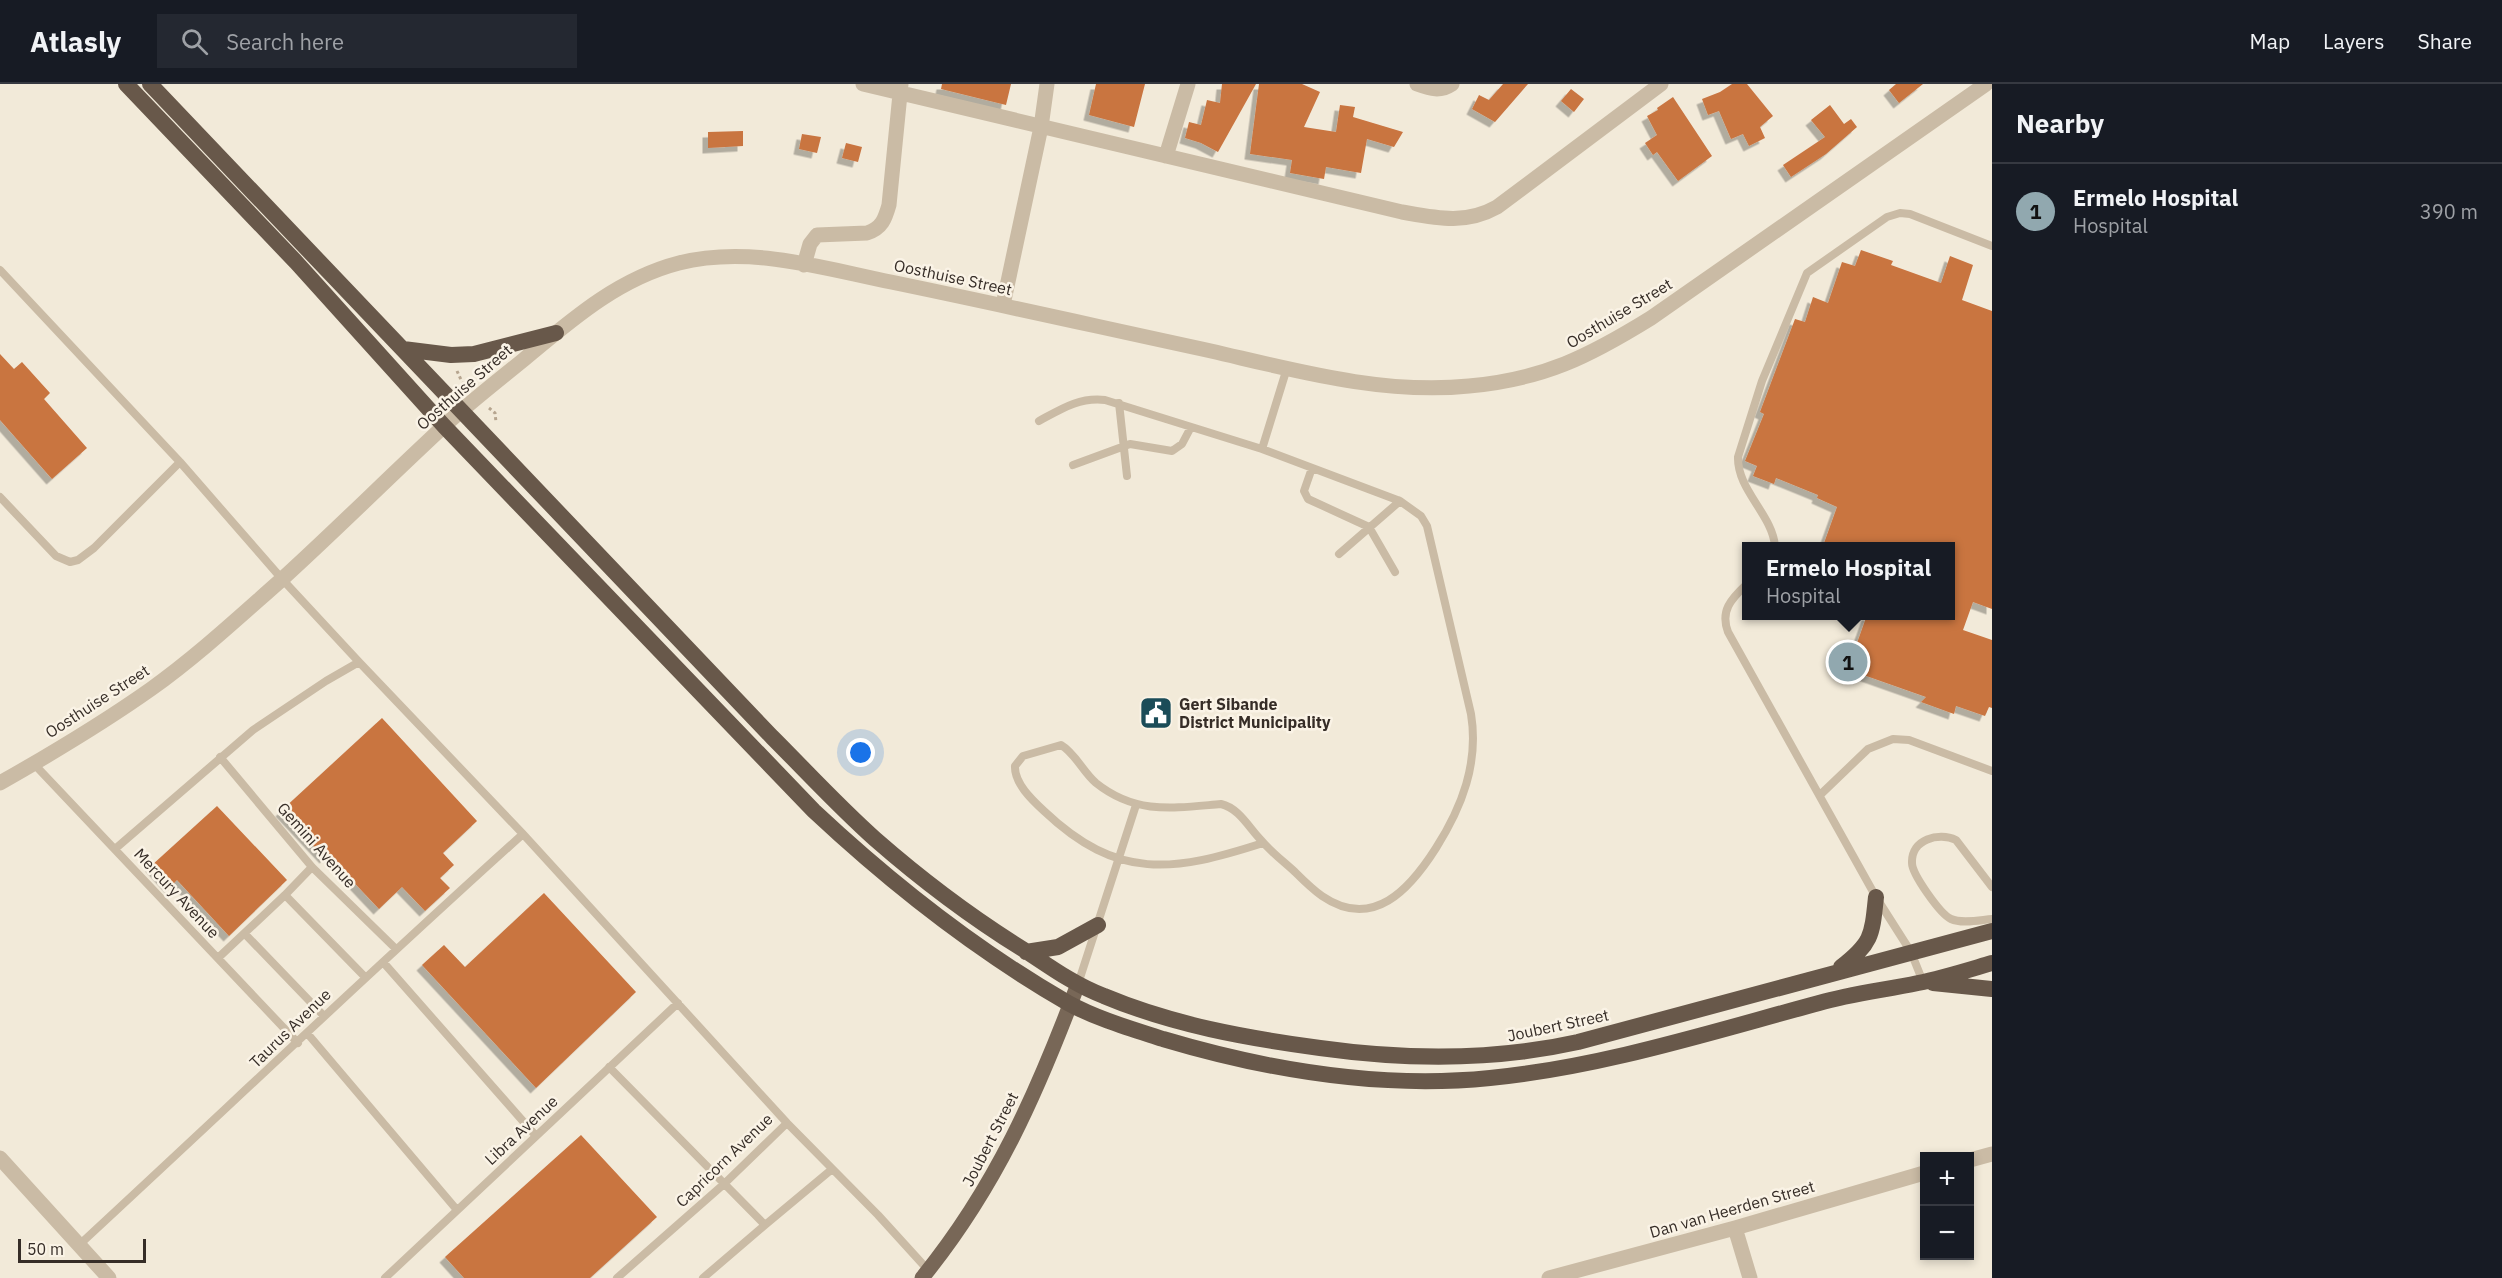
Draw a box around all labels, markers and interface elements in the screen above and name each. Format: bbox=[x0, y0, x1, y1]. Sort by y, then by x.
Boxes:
search box bbox=[157, 14, 577, 68]
text: Atlasly bbox=[30, 23, 121, 60]
icon: search bbox=[178, 25, 211, 58]
text: Search here bbox=[226, 27, 344, 56]
text: Map bbox=[2250, 27, 2290, 55]
text: Layers bbox=[2323, 27, 2385, 55]
text: Share bbox=[2418, 27, 2472, 55]
text: Nearby bbox=[2016, 106, 2104, 140]
text: Ermelo Hospital bbox=[2073, 183, 2238, 212]
text: 1 bbox=[2030, 198, 2042, 225]
text: 390 m bbox=[2420, 198, 2478, 225]
text: Hospital bbox=[2073, 212, 2148, 239]
street label: Oosthuise Street bbox=[892, 255, 1014, 299]
street label: Oosthuise Street bbox=[1562, 274, 1676, 352]
street label: Oosthuise Street bbox=[412, 340, 516, 434]
popup bbox=[1742, 542, 1955, 620]
text: Ermelo Hospital bbox=[1766, 553, 1931, 582]
text: Hospital bbox=[1766, 582, 1841, 609]
pin: 1 bbox=[1828, 640, 1868, 684]
street label: Oosthuise Street bbox=[41, 660, 153, 742]
place label: Gert Sibande District Municipality bbox=[1179, 694, 1331, 732]
public building icon: Gert Sibande District Municipality bbox=[1138, 695, 1174, 731]
your location bbox=[846, 738, 875, 767]
street label: Gemini Avenue bbox=[273, 798, 361, 892]
street label: Mercury Avenue bbox=[130, 844, 224, 942]
street label: Taurus Avenue bbox=[245, 984, 335, 1072]
street label: Joubert Street bbox=[1505, 1004, 1611, 1046]
street label: Joubert Street bbox=[958, 1088, 1022, 1190]
street label: Libra Avenue bbox=[480, 1091, 562, 1169]
street label: Capricorn Avenue bbox=[671, 1109, 777, 1211]
map controls bbox=[1920, 1152, 1974, 1260]
button: + bbox=[1920, 1152, 1974, 1206]
street label: Dan van Heerden Street bbox=[1647, 1176, 1817, 1242]
button: − bbox=[1920, 1206, 1974, 1260]
scale bar bbox=[18, 1236, 146, 1264]
text: 50 m bbox=[27, 1239, 64, 1259]

